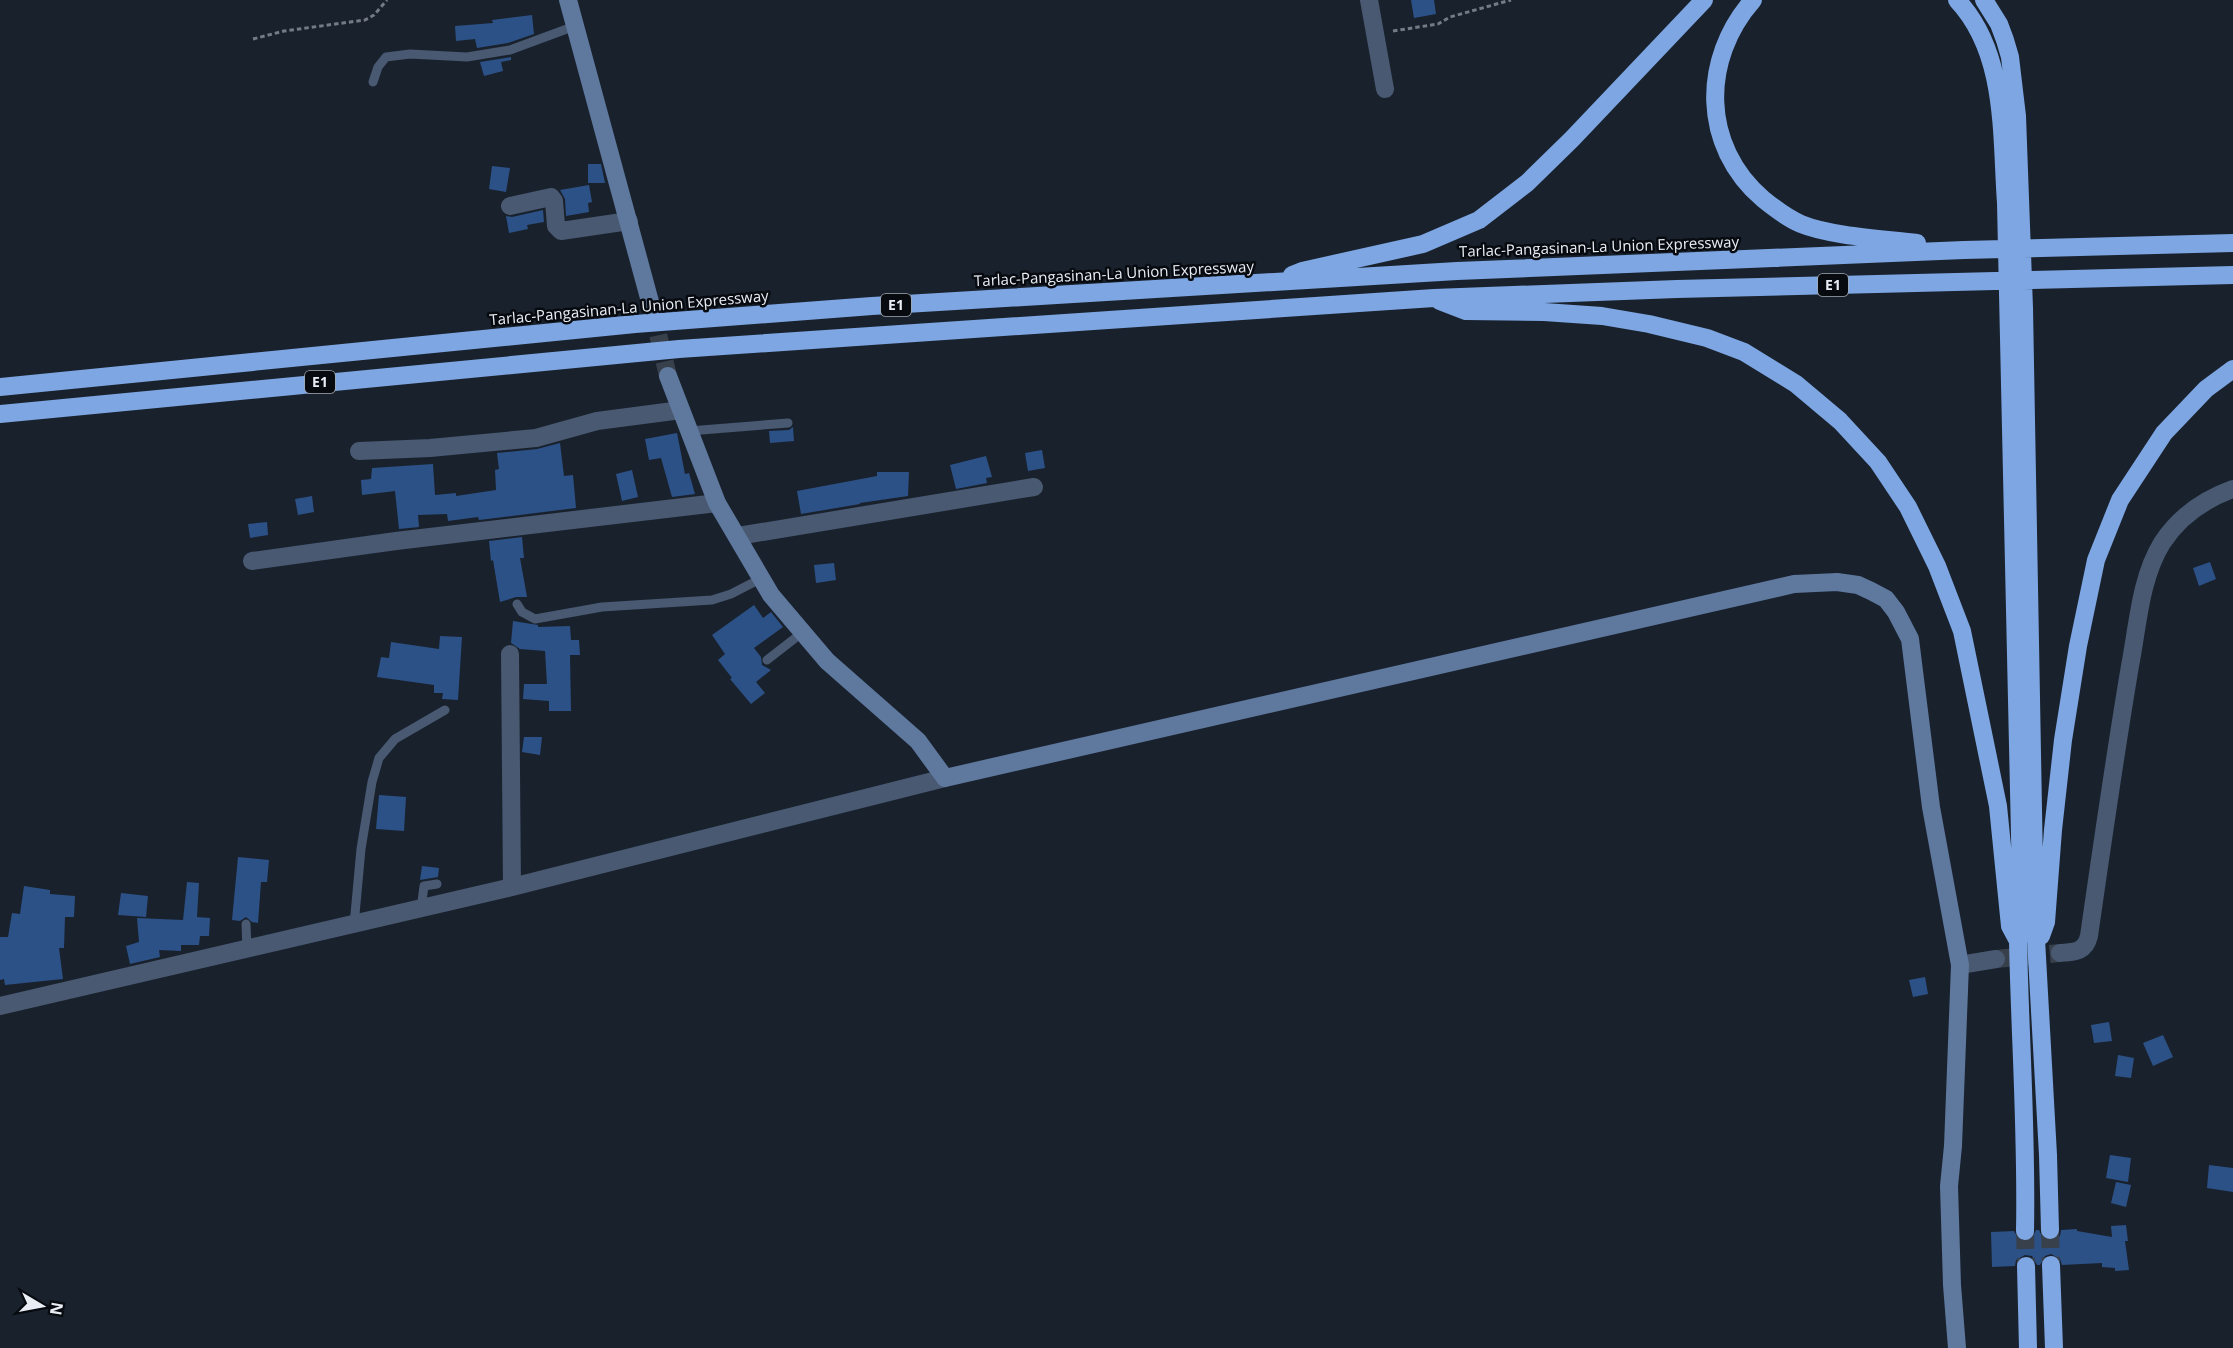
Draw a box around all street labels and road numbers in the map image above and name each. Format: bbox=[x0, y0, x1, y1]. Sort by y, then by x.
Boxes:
street label: Tarlac-Pangasinan-La Union Expressway bbox=[1459, 231, 1740, 261]
street label: Tarlac-Pangasinan-La Union Expressway bbox=[974, 256, 1255, 290]
road number: E1 bbox=[1818, 274, 1848, 296]
street label: Tarlac-Pangasinan-La Union Expressway bbox=[488, 285, 770, 329]
road number: E1 bbox=[881, 294, 911, 316]
road number: E1 bbox=[305, 371, 335, 393]

